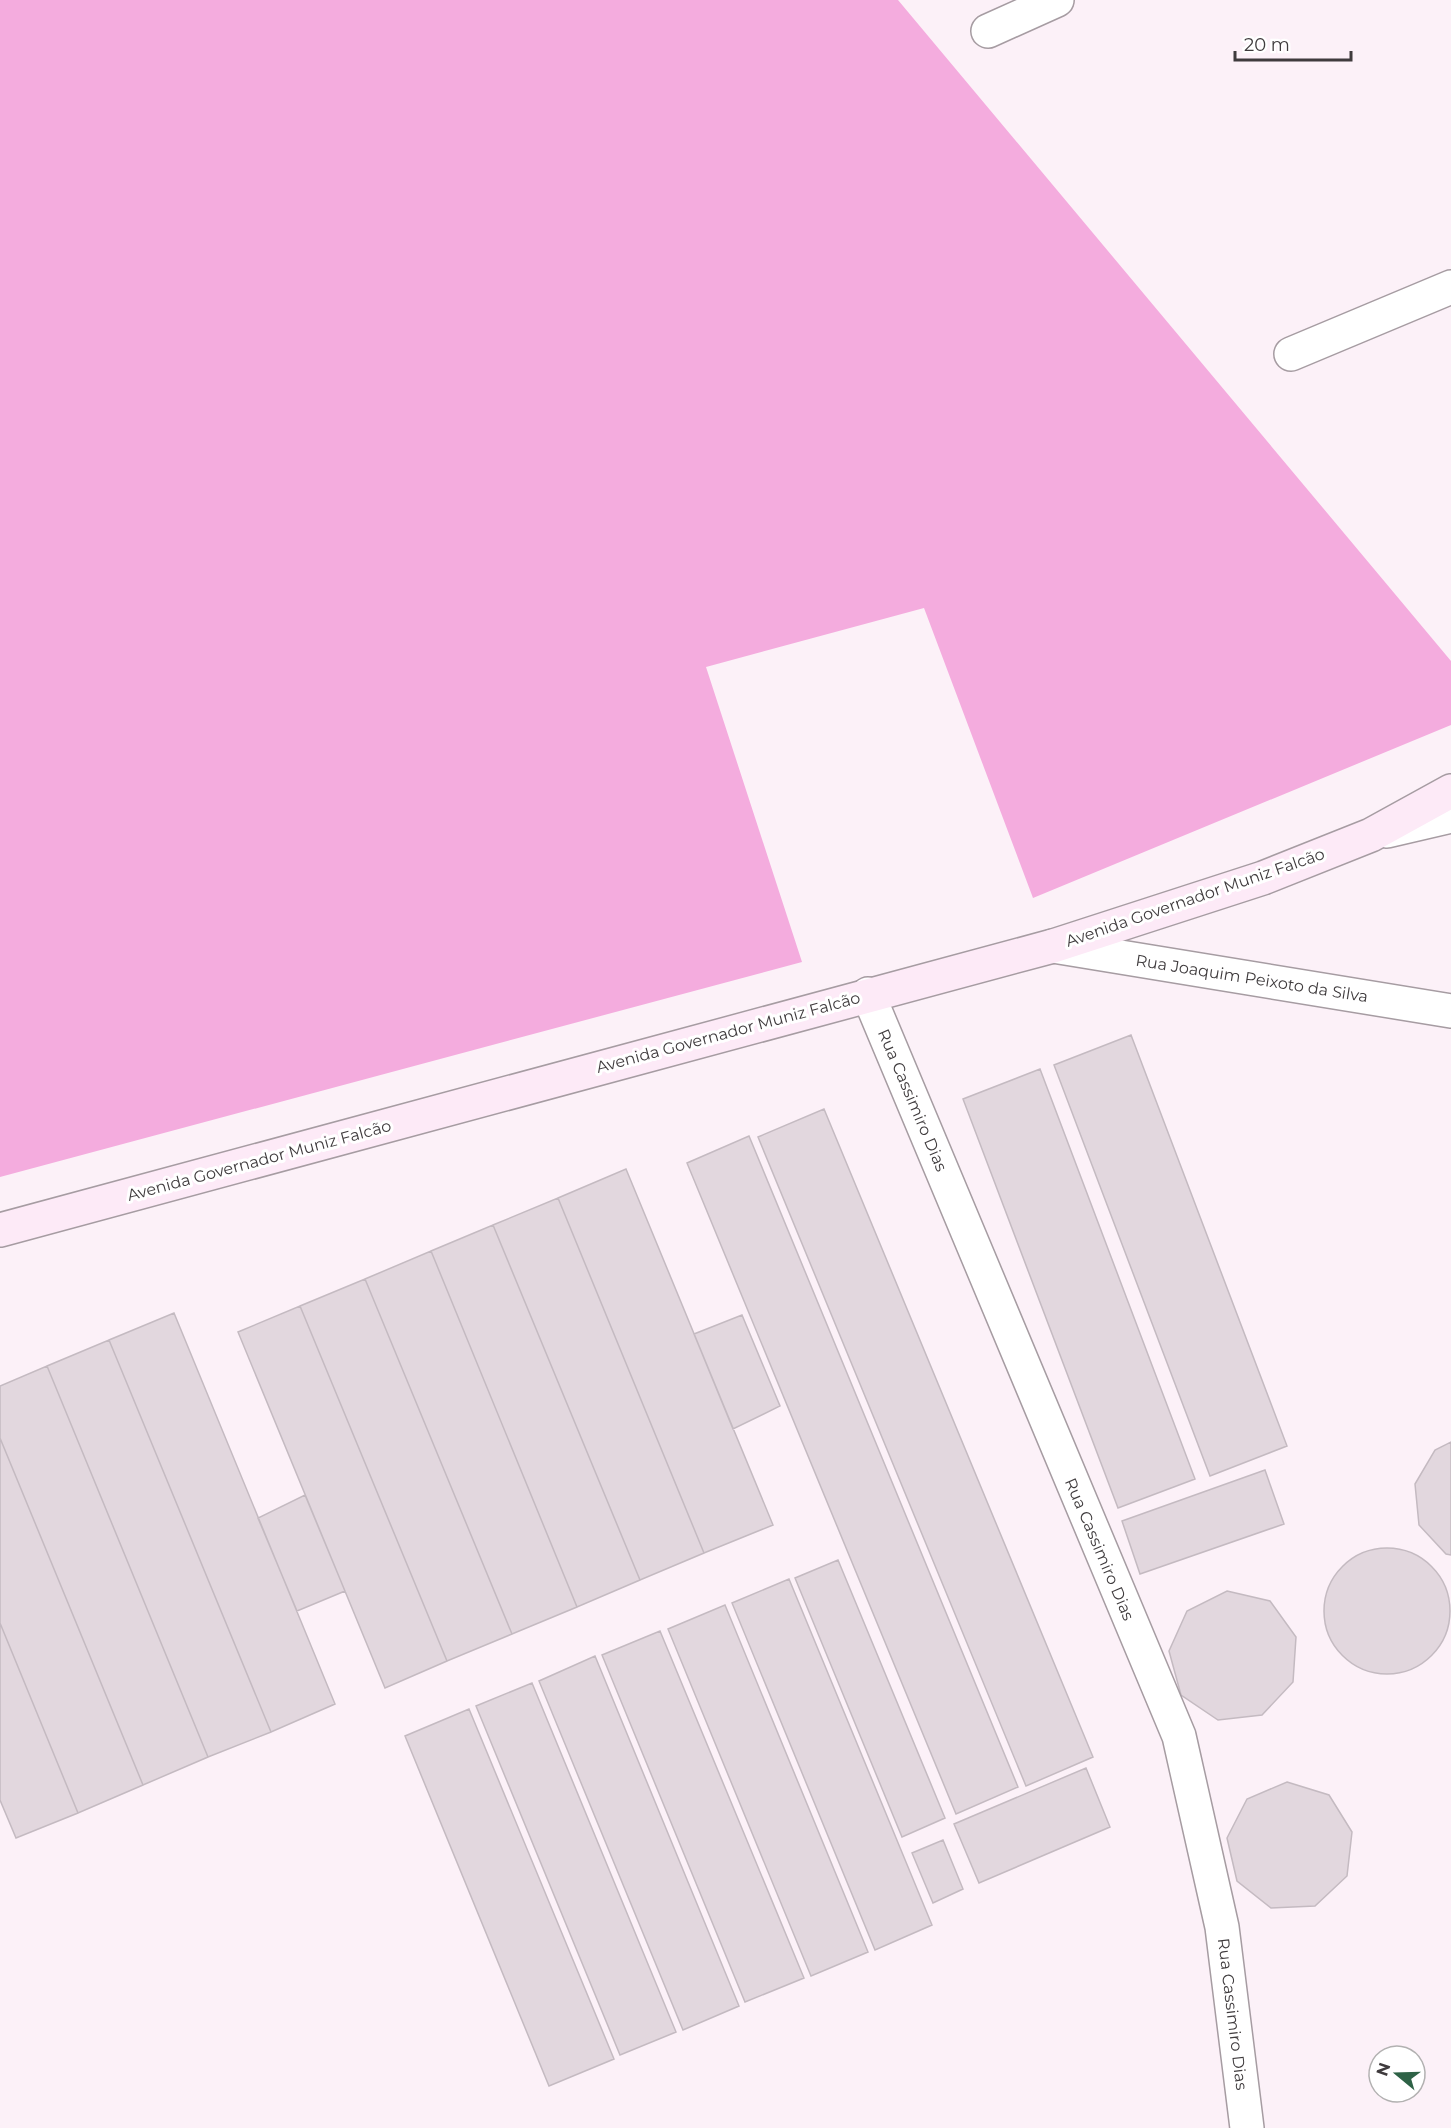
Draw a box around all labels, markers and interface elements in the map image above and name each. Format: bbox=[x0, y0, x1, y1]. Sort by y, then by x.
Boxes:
scale bar bbox=[1235, 24, 1350, 62]
text: 20 m bbox=[1244, 34, 1290, 56]
street label: Avenida Governador Muniz Falcão bbox=[1063, 844, 1327, 951]
street label: Rua Joaquim Peixoto da Silva bbox=[1134, 951, 1370, 1006]
street label: Avenida Governador Muniz Falcão bbox=[594, 988, 862, 1077]
street label: Rua Cassimiro Dias bbox=[874, 1026, 951, 1175]
street label: Avenida Governador Muniz Falcão bbox=[125, 1116, 393, 1205]
street label: Rua Cassimiro Dias bbox=[1061, 1475, 1138, 1624]
street label: Rua Cassimiro Dias bbox=[1214, 1937, 1251, 2091]
north arrow bbox=[1367, 2044, 1427, 2104]
text: N bbox=[1372, 2060, 1394, 2078]

